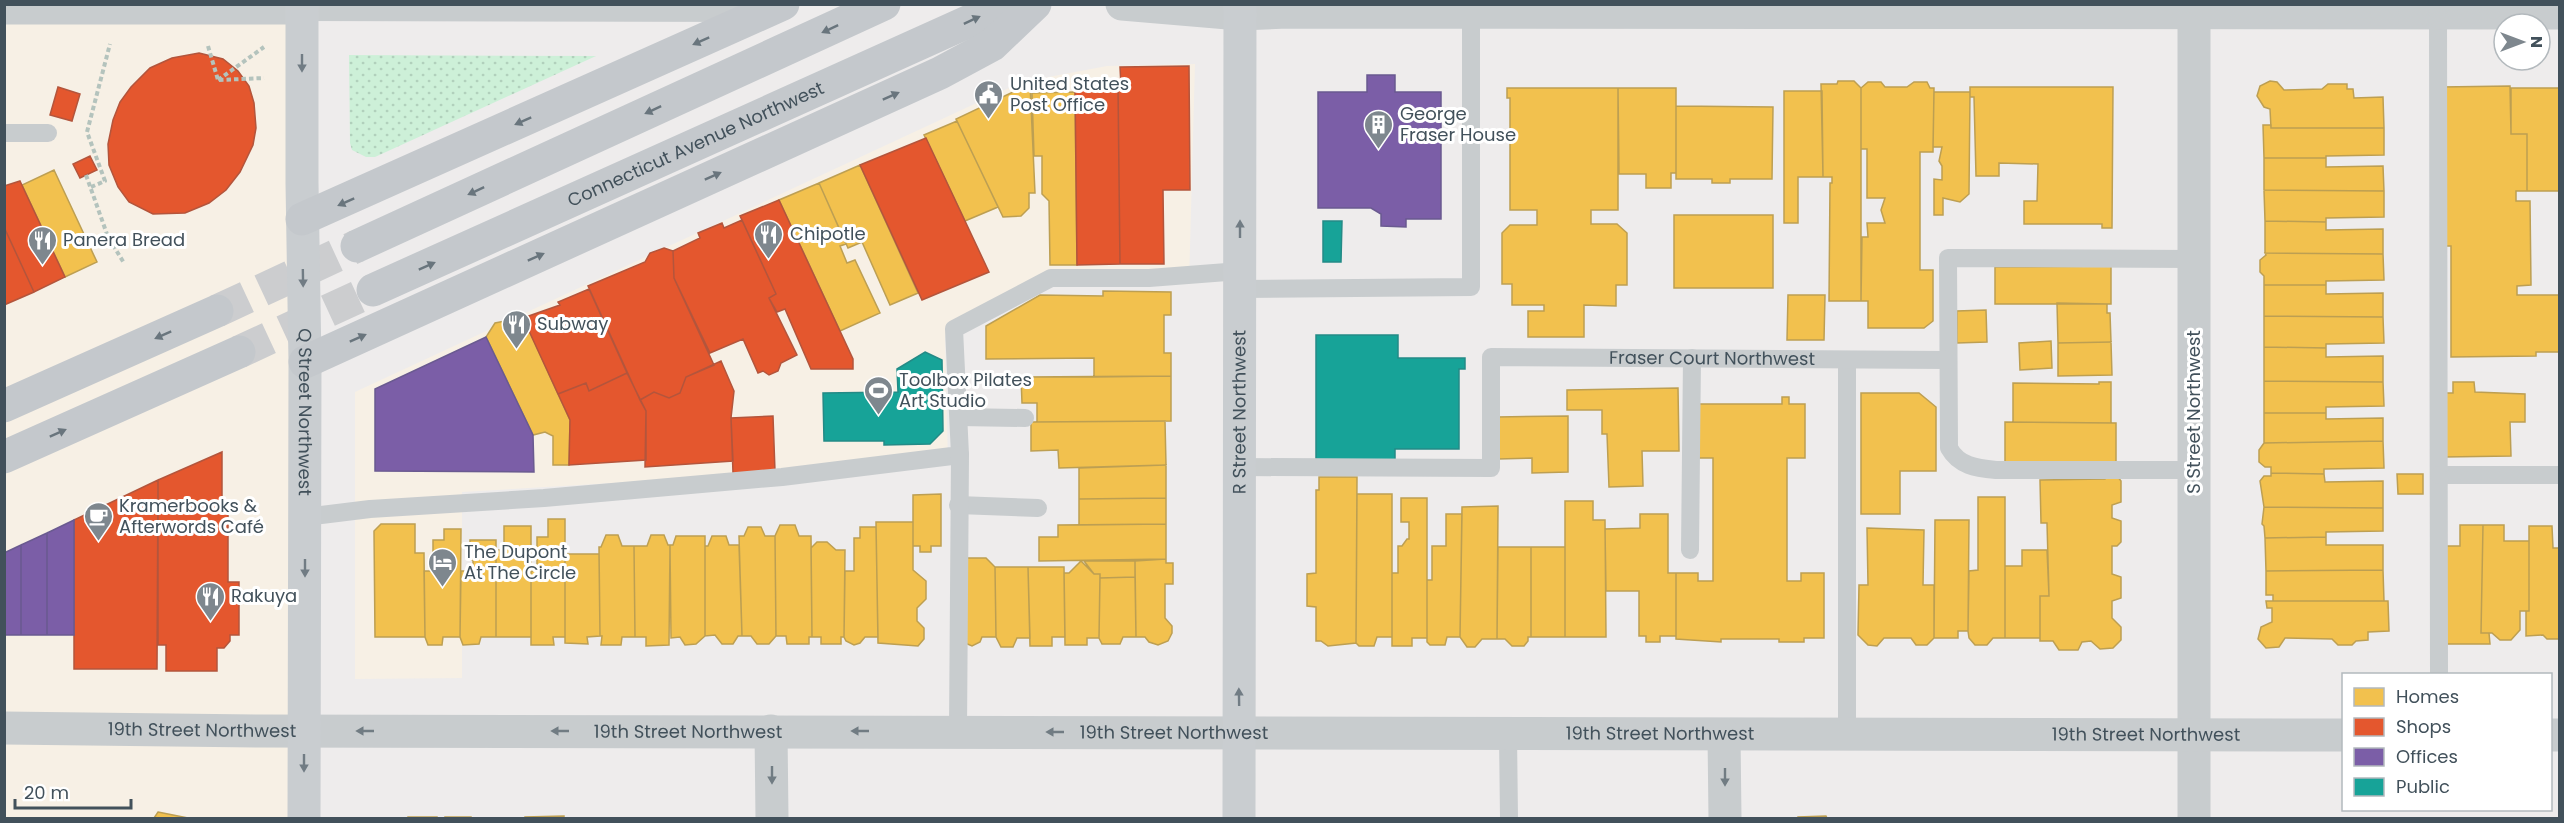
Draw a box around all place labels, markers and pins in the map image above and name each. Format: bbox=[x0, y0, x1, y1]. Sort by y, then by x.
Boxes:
place label: United States Post Office bbox=[1010, 71, 1129, 117]
public building icon: United States Post Office bbox=[973, 78, 1005, 120]
place label: George Fraser House bbox=[1400, 101, 1516, 147]
building icon: George Fraser House bbox=[1363, 108, 1395, 150]
restaurant icon: Chipotle bbox=[753, 218, 785, 260]
place label: Chipotle bbox=[790, 221, 866, 246]
restaurant icon: Panera Bread bbox=[26, 224, 58, 266]
place label: Panera Bread bbox=[63, 227, 185, 252]
restaurant icon: Subway bbox=[500, 308, 532, 350]
place label: Subway bbox=[537, 311, 608, 336]
place label: Toolbox Pilates Art Studio bbox=[899, 367, 1032, 413]
sports icon: Toolbox Pilates Art Studio bbox=[862, 374, 894, 416]
place label: Kramerbooks & Afterwords Café bbox=[119, 493, 264, 539]
cafe icon: Kramerbooks & Afterwords Café bbox=[82, 500, 114, 542]
place label: The Dupont At The Circle bbox=[464, 539, 576, 585]
hotel icon: The Dupont At The Circle bbox=[427, 546, 459, 588]
restaurant icon: Rakuya bbox=[194, 580, 226, 622]
place label: Rakuya bbox=[231, 583, 297, 608]

